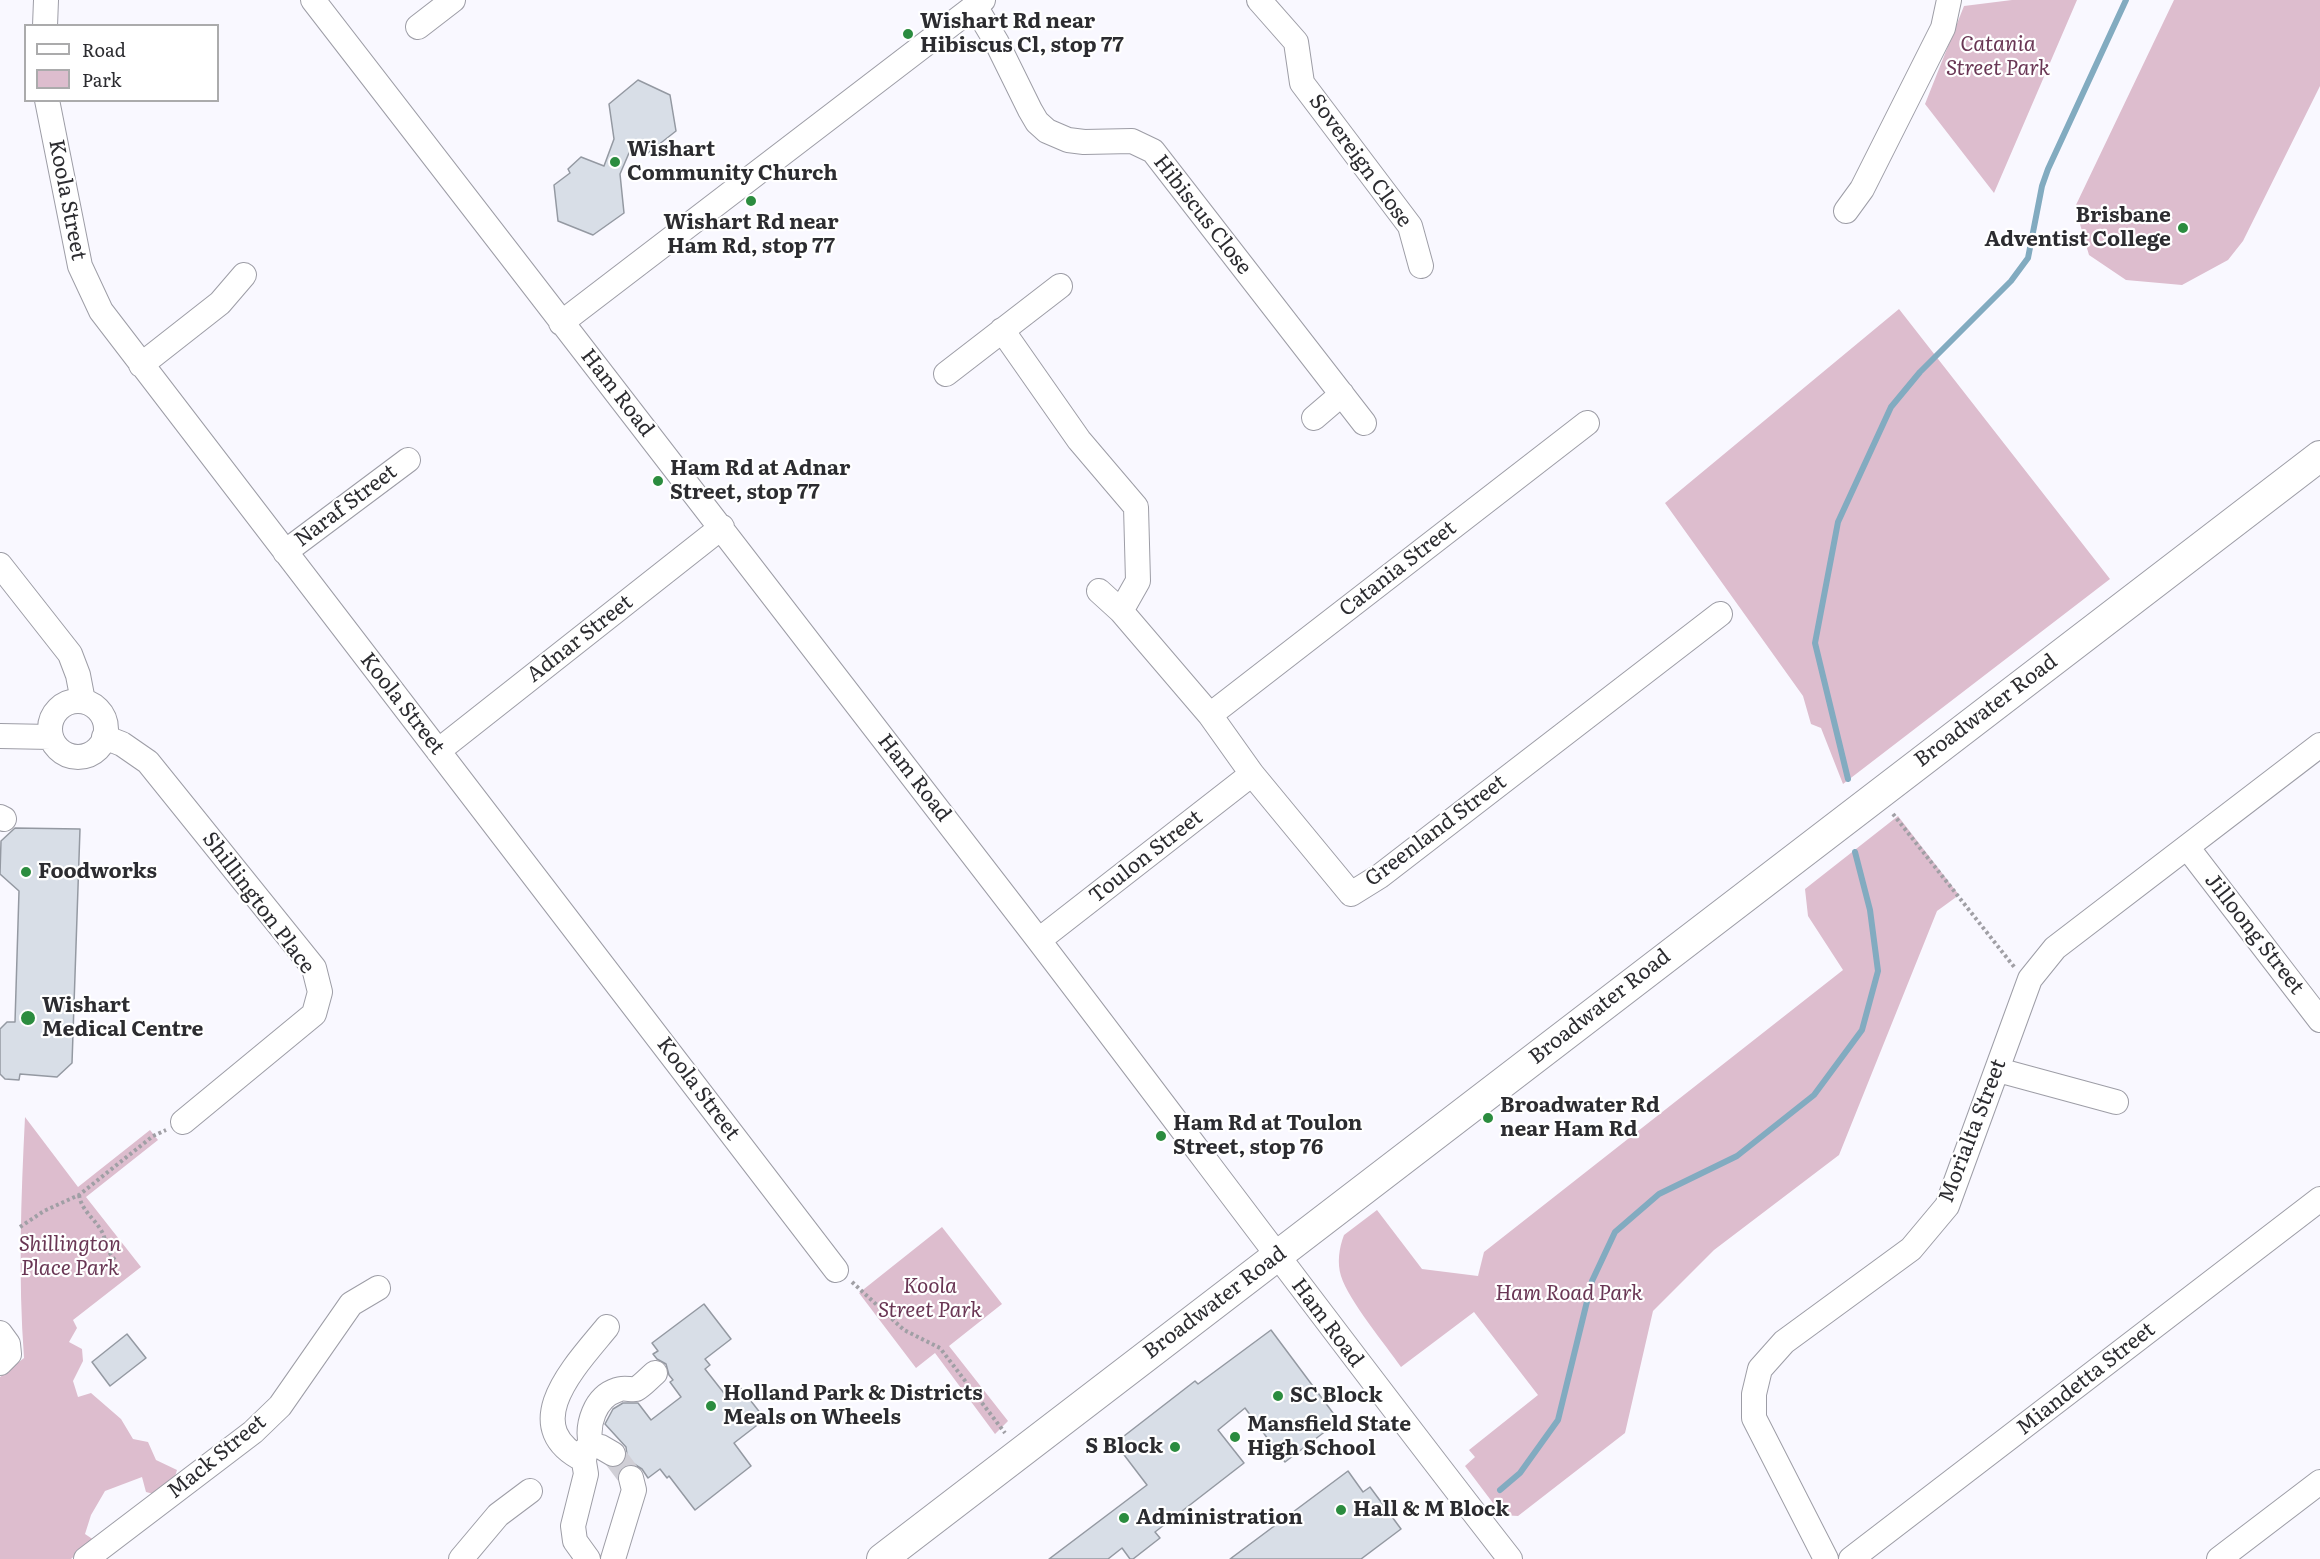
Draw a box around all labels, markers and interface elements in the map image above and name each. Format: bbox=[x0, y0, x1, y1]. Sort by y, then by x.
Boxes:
place label: Wishart Rd near Hibiscus Cl, stop 77 bbox=[920, 9, 1124, 59]
legend bbox=[24, 24, 219, 102]
marker: Wishart Rd near Hibiscus Cl, stop 77 bbox=[901, 27, 915, 41]
park label: Catania Street Park bbox=[1946, 32, 2050, 82]
text: Road bbox=[82, 36, 126, 63]
text: Park bbox=[82, 66, 121, 93]
street label: Sovereign Close bbox=[1303, 90, 1417, 232]
place label: Wishart Community Church bbox=[627, 137, 838, 187]
street label: Koola Street bbox=[43, 138, 91, 262]
street label: Hibiscus Close bbox=[1148, 150, 1256, 280]
marker: Wishart Community Church bbox=[608, 155, 622, 169]
marker: Wishart Rd near Ham Rd, stop 77 bbox=[744, 194, 758, 208]
place label: Brisbane Adventist College bbox=[1984, 203, 2171, 253]
place label: Wishart Rd near Ham Rd, stop 77 bbox=[663, 210, 839, 260]
marker: Brisbane Adventist College bbox=[2176, 221, 2190, 235]
street label: Ham Road bbox=[575, 344, 659, 442]
place label: Ham Rd at Adnar Street, stop 77 bbox=[670, 456, 850, 506]
street label: Naraf Street bbox=[290, 459, 402, 553]
marker: Ham Rd at Adnar Street, stop 77 bbox=[651, 474, 665, 488]
street label: Catania Street bbox=[1335, 516, 1461, 622]
street label: Adnar Street bbox=[522, 590, 638, 688]
street label: Koola Street bbox=[354, 648, 450, 760]
street label: Broadwater Road bbox=[1910, 649, 2062, 773]
street label: Ham Road bbox=[872, 729, 956, 827]
street label: Greenland Street bbox=[1361, 770, 1511, 892]
street label: Toulon Street bbox=[1084, 805, 1208, 909]
street label: Shillington Place bbox=[197, 827, 319, 979]
place label: Foodworks bbox=[38, 859, 157, 885]
marker: Foodworks bbox=[19, 865, 33, 879]
street label: Jilloong Street bbox=[2199, 868, 2309, 1000]
street label: Broadwater Road bbox=[1524, 944, 1676, 1070]
place label: Wishart Medical Centre bbox=[42, 993, 203, 1043]
marker: Wishart Medical Centre bbox=[19, 1009, 37, 1027]
street label: Koola Street bbox=[651, 1033, 745, 1145]
street label: Morialta Street bbox=[1934, 1056, 2012, 1206]
place label: Broadwater Rd near Ham Rd bbox=[1500, 1093, 1660, 1143]
place label: Ham Rd at Toulon Street, stop 76 bbox=[1173, 1111, 1362, 1161]
marker: Broadwater Rd near Ham Rd bbox=[1481, 1111, 1495, 1125]
marker: Ham Rd at Toulon Street, stop 76 bbox=[1154, 1129, 1168, 1143]
park label: Shillington Place Park bbox=[19, 1232, 121, 1282]
street label: Broadwater Road bbox=[1139, 1241, 1291, 1365]
park label: Koola Street Park bbox=[878, 1274, 982, 1324]
street label: Ham Road bbox=[1286, 1274, 1368, 1372]
park label: Ham Road Park bbox=[1495, 1281, 1643, 1307]
street label: Miandetta Street bbox=[2012, 1317, 2160, 1441]
place label: Holland Park & Districts Meals on Wheels bbox=[723, 1381, 983, 1431]
place label: SC Block bbox=[1290, 1383, 1383, 1409]
marker: SC Block bbox=[1271, 1389, 1285, 1403]
marker: Holland Park & Districts Meals on Wheels bbox=[704, 1399, 718, 1413]
street label: Mack Street bbox=[163, 1410, 271, 1504]
place label: Mansfield State High School bbox=[1247, 1412, 1411, 1462]
marker: Mansfield State High School bbox=[1228, 1430, 1242, 1444]
place label: S Block bbox=[1085, 1434, 1163, 1460]
marker: S Block bbox=[1168, 1440, 1182, 1454]
place label: Hall & M Block bbox=[1353, 1497, 1509, 1523]
marker: Hall & M Block bbox=[1334, 1503, 1348, 1517]
place label: Administration bbox=[1136, 1505, 1303, 1531]
marker: Administration bbox=[1117, 1511, 1131, 1525]

